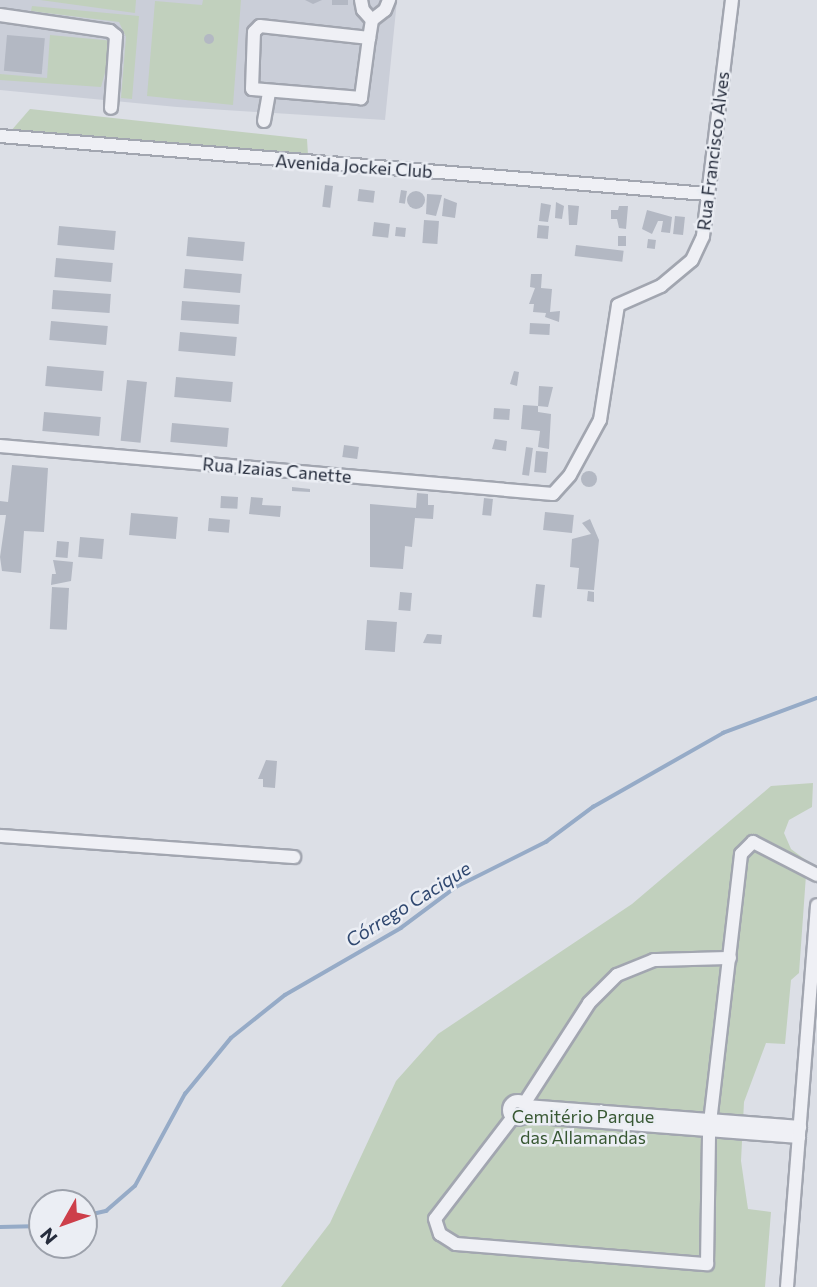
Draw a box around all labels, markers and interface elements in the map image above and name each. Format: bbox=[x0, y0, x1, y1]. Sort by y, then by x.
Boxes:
street label: Rua Francisco Alves bbox=[693, 70, 733, 232]
street label: Avenida Jockei Club bbox=[275, 150, 433, 182]
street label: Rua Izaias Canette bbox=[202, 453, 352, 487]
water label: Córrego Cacique bbox=[341, 856, 475, 952]
park label: Cemitério Parque das Allamandas bbox=[512, 1106, 654, 1148]
north arrow bbox=[28, 1189, 98, 1259]
text: N bbox=[35, 1224, 61, 1249]

